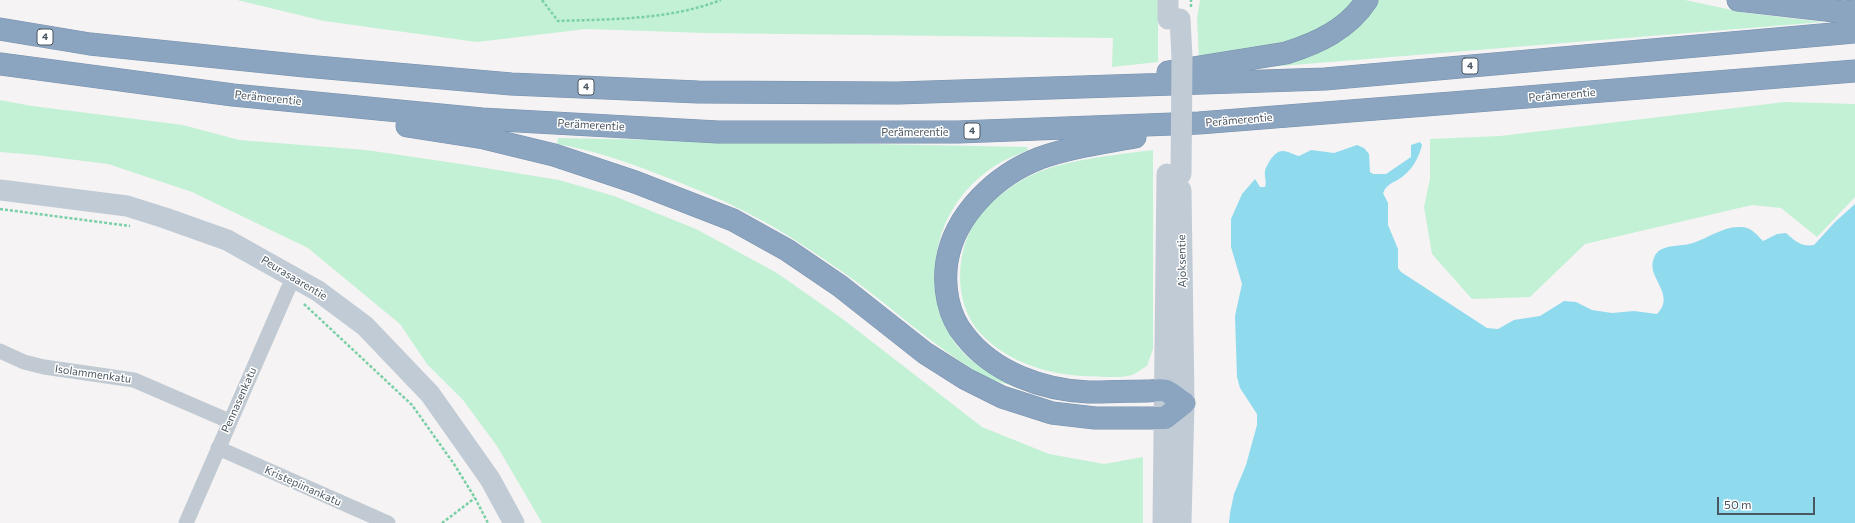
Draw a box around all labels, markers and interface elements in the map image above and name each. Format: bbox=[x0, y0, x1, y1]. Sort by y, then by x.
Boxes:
road number: 4 bbox=[37, 29, 53, 45]
road number: 4 bbox=[1462, 58, 1478, 74]
road number: 4 bbox=[578, 79, 594, 95]
street label: Perämerentie bbox=[1528, 85, 1596, 105]
street label: Perämerentie bbox=[234, 88, 302, 108]
street label: Perämerentie bbox=[1205, 110, 1273, 130]
street label: Perämerentie bbox=[557, 117, 625, 133]
road number: 4 bbox=[964, 123, 980, 139]
street label: Perämerentie bbox=[881, 125, 949, 139]
street label: Ajoksentie bbox=[1175, 234, 1189, 288]
street label: Peurasaarentie bbox=[259, 253, 329, 303]
street label: Isolammenkatu bbox=[54, 362, 132, 386]
street label: Pennasenkatu bbox=[219, 365, 259, 435]
street label: Kristepiinankatu bbox=[263, 463, 343, 509]
scale bar bbox=[1719, 489, 1817, 515]
text: 50 m bbox=[1724, 497, 1752, 511]

